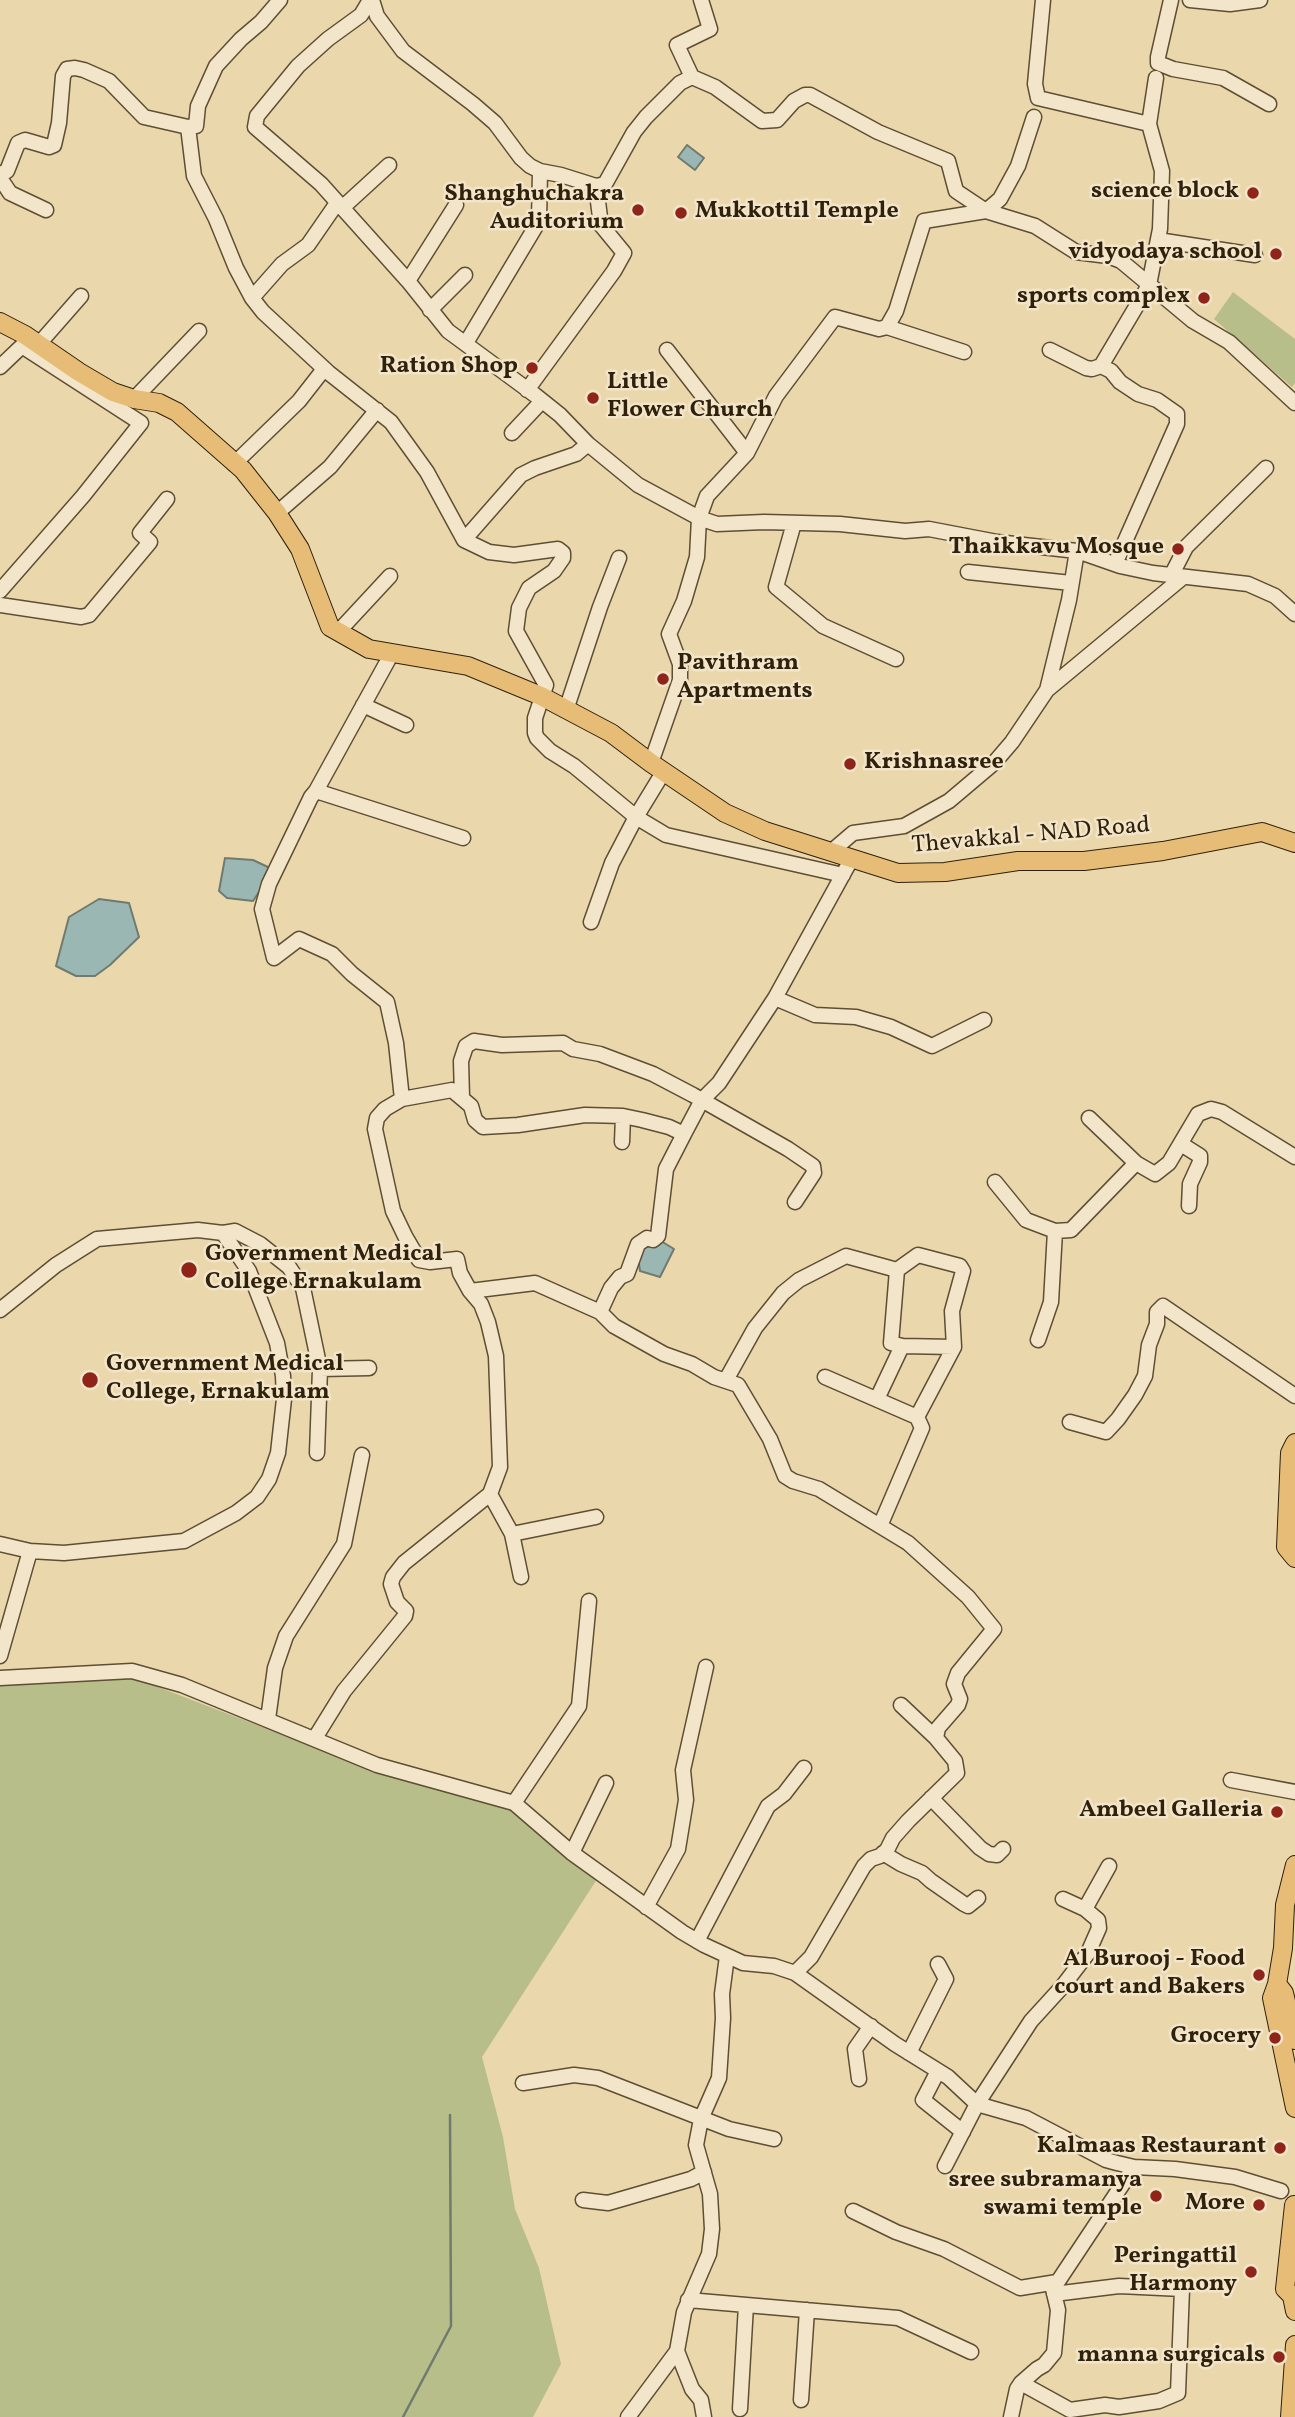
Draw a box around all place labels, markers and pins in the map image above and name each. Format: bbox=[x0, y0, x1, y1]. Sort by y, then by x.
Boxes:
place label: science block bbox=[1091, 179, 1239, 207]
place label: Shanghuchakra Auditorium bbox=[444, 182, 624, 238]
marker: science block bbox=[1245, 185, 1261, 201]
place label: Mukkottil Temple bbox=[695, 199, 899, 227]
marker: Shanghuchakra Auditorium bbox=[630, 202, 646, 218]
marker: Mukkottil Temple bbox=[673, 205, 689, 221]
place label: vidyodaya school bbox=[1068, 240, 1262, 268]
marker: vidyodaya school bbox=[1268, 246, 1284, 262]
place label: sports complex bbox=[1017, 284, 1190, 312]
marker: sports complex bbox=[1196, 290, 1212, 306]
place label: Ration Shop bbox=[380, 354, 518, 382]
marker: Ration Shop bbox=[524, 360, 540, 376]
place label: Little Flower Church bbox=[607, 370, 773, 426]
marker: Little Flower Church bbox=[585, 390, 601, 406]
place label: Thaikkavu Mosque bbox=[948, 535, 1164, 563]
marker: Thaikkavu Mosque bbox=[1170, 541, 1186, 557]
place label: Pavithram Apartments bbox=[677, 651, 813, 707]
marker: Pavithram Apartments bbox=[655, 671, 671, 687]
place label: Krishnasree bbox=[864, 750, 1004, 778]
marker: Krishnasree bbox=[842, 756, 858, 772]
place label: Government Medical College Ernakulam bbox=[205, 1242, 443, 1298]
marker: Government Medical College Ernakulam bbox=[179, 1260, 199, 1280]
place label: Government Medical College, Ernakulam bbox=[106, 1352, 344, 1408]
marker: Government Medical College, Ernakulam bbox=[80, 1370, 100, 1390]
place label: Ambeel Galleria bbox=[1079, 1798, 1263, 1826]
marker: Ambeel Galleria bbox=[1269, 1804, 1285, 1820]
place label: Al Burooj - Food court and Bakers bbox=[1054, 1947, 1245, 2003]
marker: Al Burooj - Food court and Bakers bbox=[1251, 1967, 1267, 1983]
place label: Grocery bbox=[1170, 2024, 1261, 2052]
marker: Grocery bbox=[1267, 2030, 1283, 2046]
place label: Kalmaas Restaurant bbox=[1037, 2134, 1266, 2162]
marker: Kalmaas Restaurant bbox=[1272, 2140, 1288, 2156]
place label: sree subramanya swami temple bbox=[949, 2168, 1142, 2224]
marker: sree subramanya swami temple bbox=[1148, 2188, 1164, 2204]
place label: More bbox=[1185, 2191, 1245, 2219]
marker: More bbox=[1251, 2197, 1267, 2213]
place label: Peringattil Harmony bbox=[1114, 2244, 1237, 2300]
marker: Peringattil Harmony bbox=[1243, 2264, 1259, 2280]
place label: manna surgicals bbox=[1077, 2343, 1265, 2371]
marker: manna surgicals bbox=[1271, 2349, 1287, 2365]

